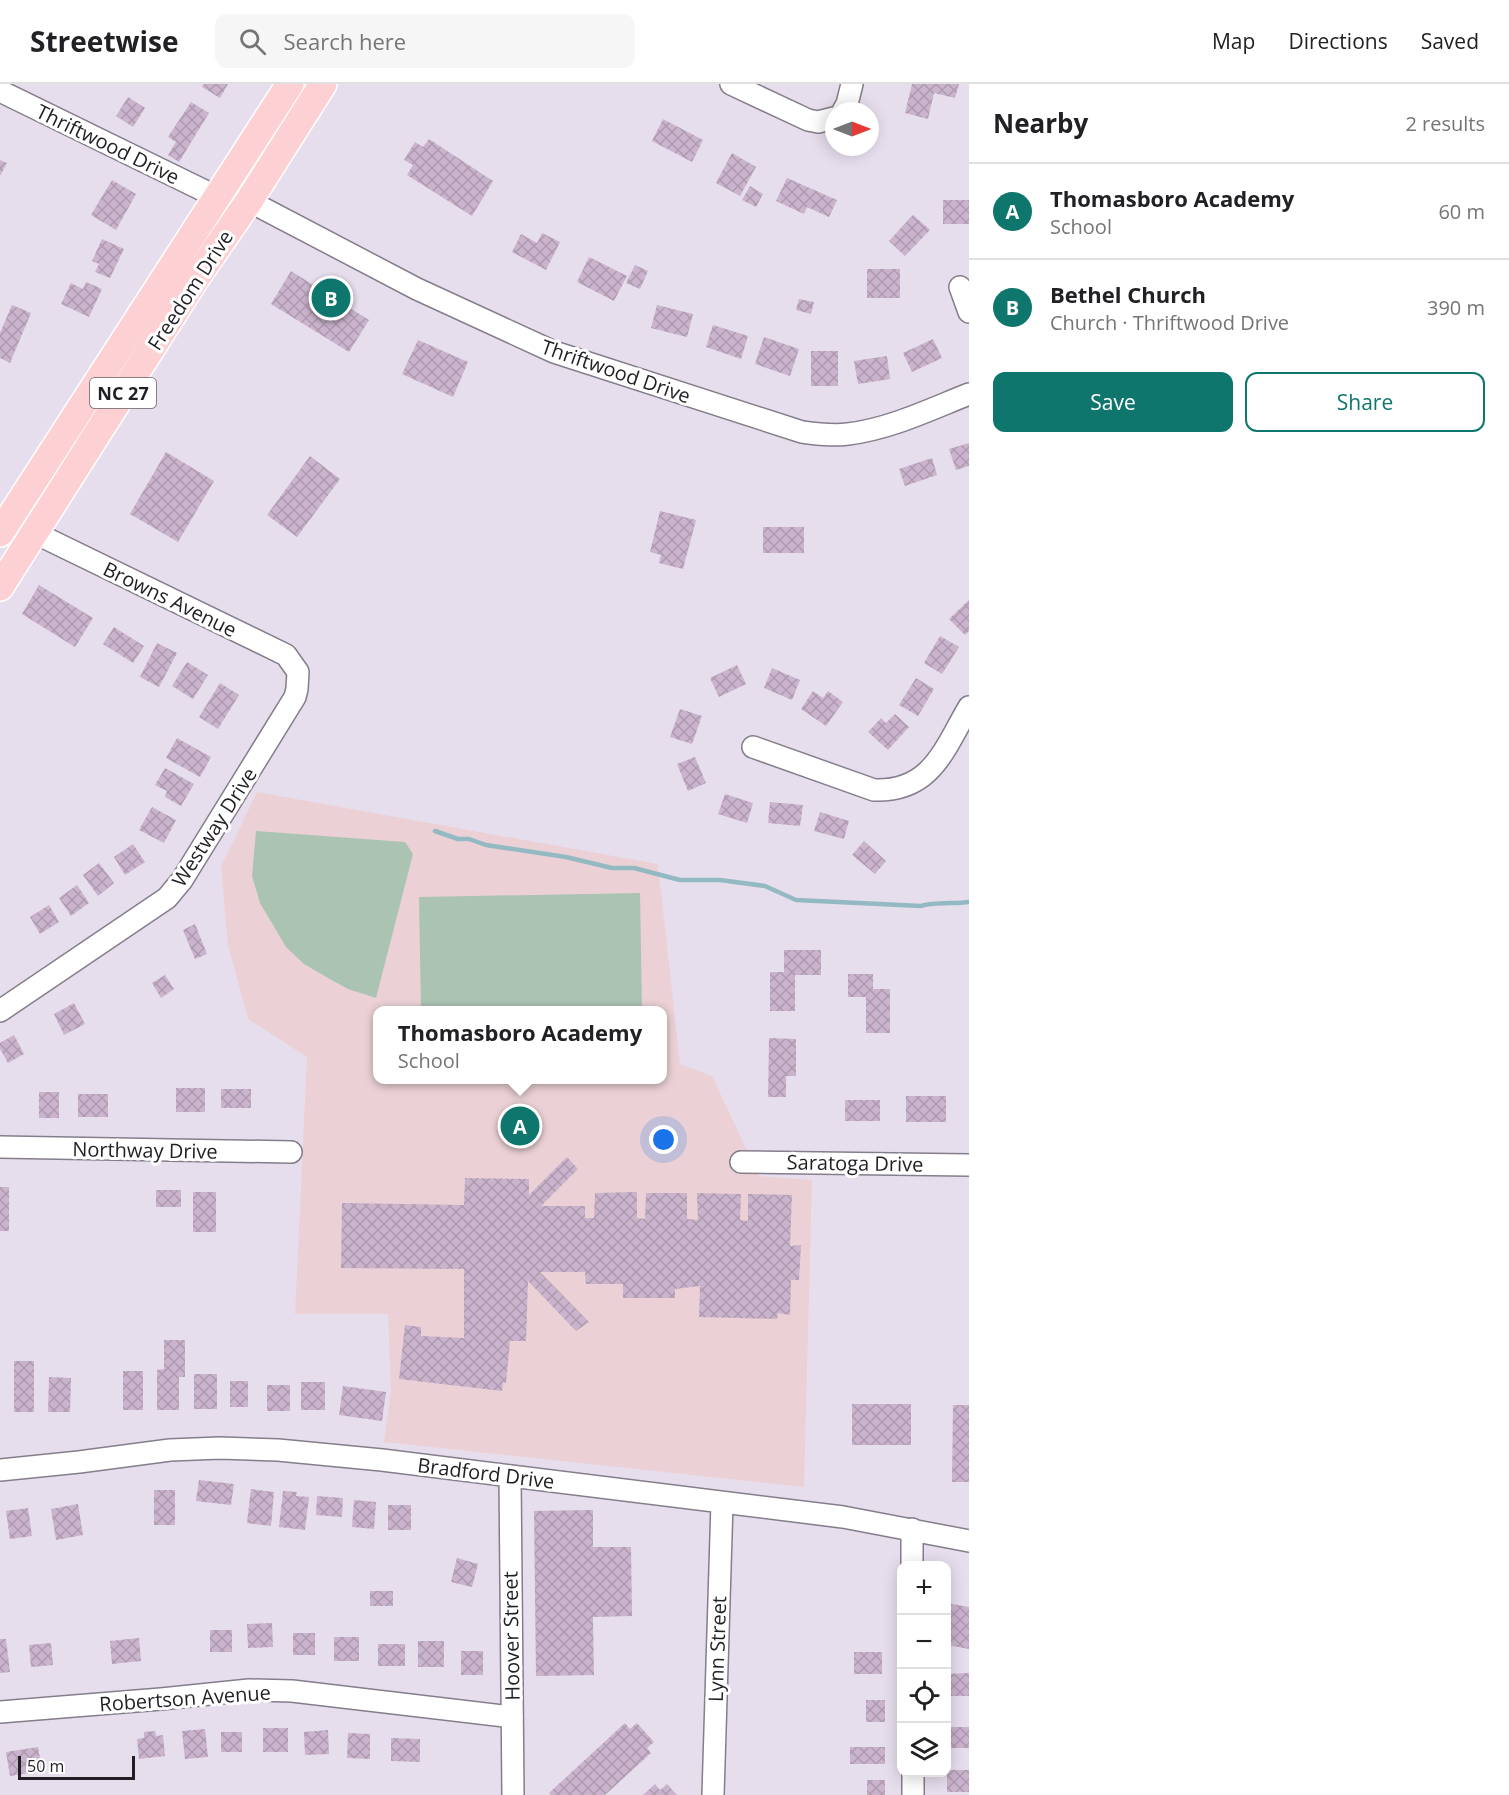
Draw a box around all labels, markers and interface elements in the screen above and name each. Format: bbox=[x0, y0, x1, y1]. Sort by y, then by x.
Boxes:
search box bbox=[215, 14, 635, 68]
text: Streetwise bbox=[30, 22, 179, 60]
icon: search bbox=[236, 25, 269, 58]
text: Search here bbox=[284, 26, 406, 56]
text: Map bbox=[1212, 27, 1255, 55]
text: Directions bbox=[1288, 27, 1388, 55]
text: Saved bbox=[1421, 27, 1479, 55]
street label: Thriftwood Drive bbox=[32, 98, 184, 190]
north arrow bbox=[825, 102, 879, 156]
text: Nearby bbox=[993, 105, 1088, 141]
text: 2 results bbox=[1405, 110, 1485, 137]
text: Thomasboro Academy bbox=[1050, 183, 1294, 213]
text: A bbox=[1006, 198, 1019, 225]
text: 60 m bbox=[1438, 198, 1485, 225]
text: School bbox=[1050, 213, 1112, 240]
street label: Freedom Drive bbox=[141, 225, 239, 355]
pin: B bbox=[312, 276, 350, 320]
text: Bethel Church bbox=[1050, 279, 1206, 309]
text: B bbox=[1006, 294, 1019, 321]
text: 390 m bbox=[1427, 294, 1485, 321]
text: Church · Thriftwood Drive bbox=[1050, 309, 1289, 336]
street label: Thriftwood Drive bbox=[538, 333, 694, 409]
button: Save bbox=[993, 372, 1233, 432]
button: Share bbox=[1245, 372, 1485, 432]
road number: NC 27 bbox=[90, 378, 156, 408]
street label: Browns Avenue bbox=[99, 555, 241, 643]
street label: Westway Drive bbox=[165, 762, 263, 892]
popup bbox=[373, 1006, 667, 1084]
text: Thomasboro Academy bbox=[398, 1017, 642, 1047]
text: School bbox=[398, 1047, 460, 1074]
pin: A bbox=[500, 1104, 540, 1148]
your location bbox=[649, 1125, 678, 1154]
street label: Northway Drive bbox=[72, 1135, 218, 1165]
street label: Saratoga Drive bbox=[786, 1148, 924, 1178]
street label: Bradford Drive bbox=[416, 1451, 556, 1495]
map controls bbox=[897, 1561, 951, 1777]
button: + bbox=[897, 1561, 951, 1615]
street label: Hoover Street bbox=[496, 1571, 526, 1701]
street label: Lynn Street bbox=[702, 1596, 732, 1702]
button: − bbox=[897, 1615, 951, 1669]
button: locate bbox=[897, 1669, 951, 1723]
street label: Robertson Avenue bbox=[98, 1679, 272, 1717]
button: layers bbox=[897, 1723, 951, 1777]
scale bar bbox=[18, 1753, 135, 1780]
text: 50 m bbox=[27, 1755, 64, 1777]

